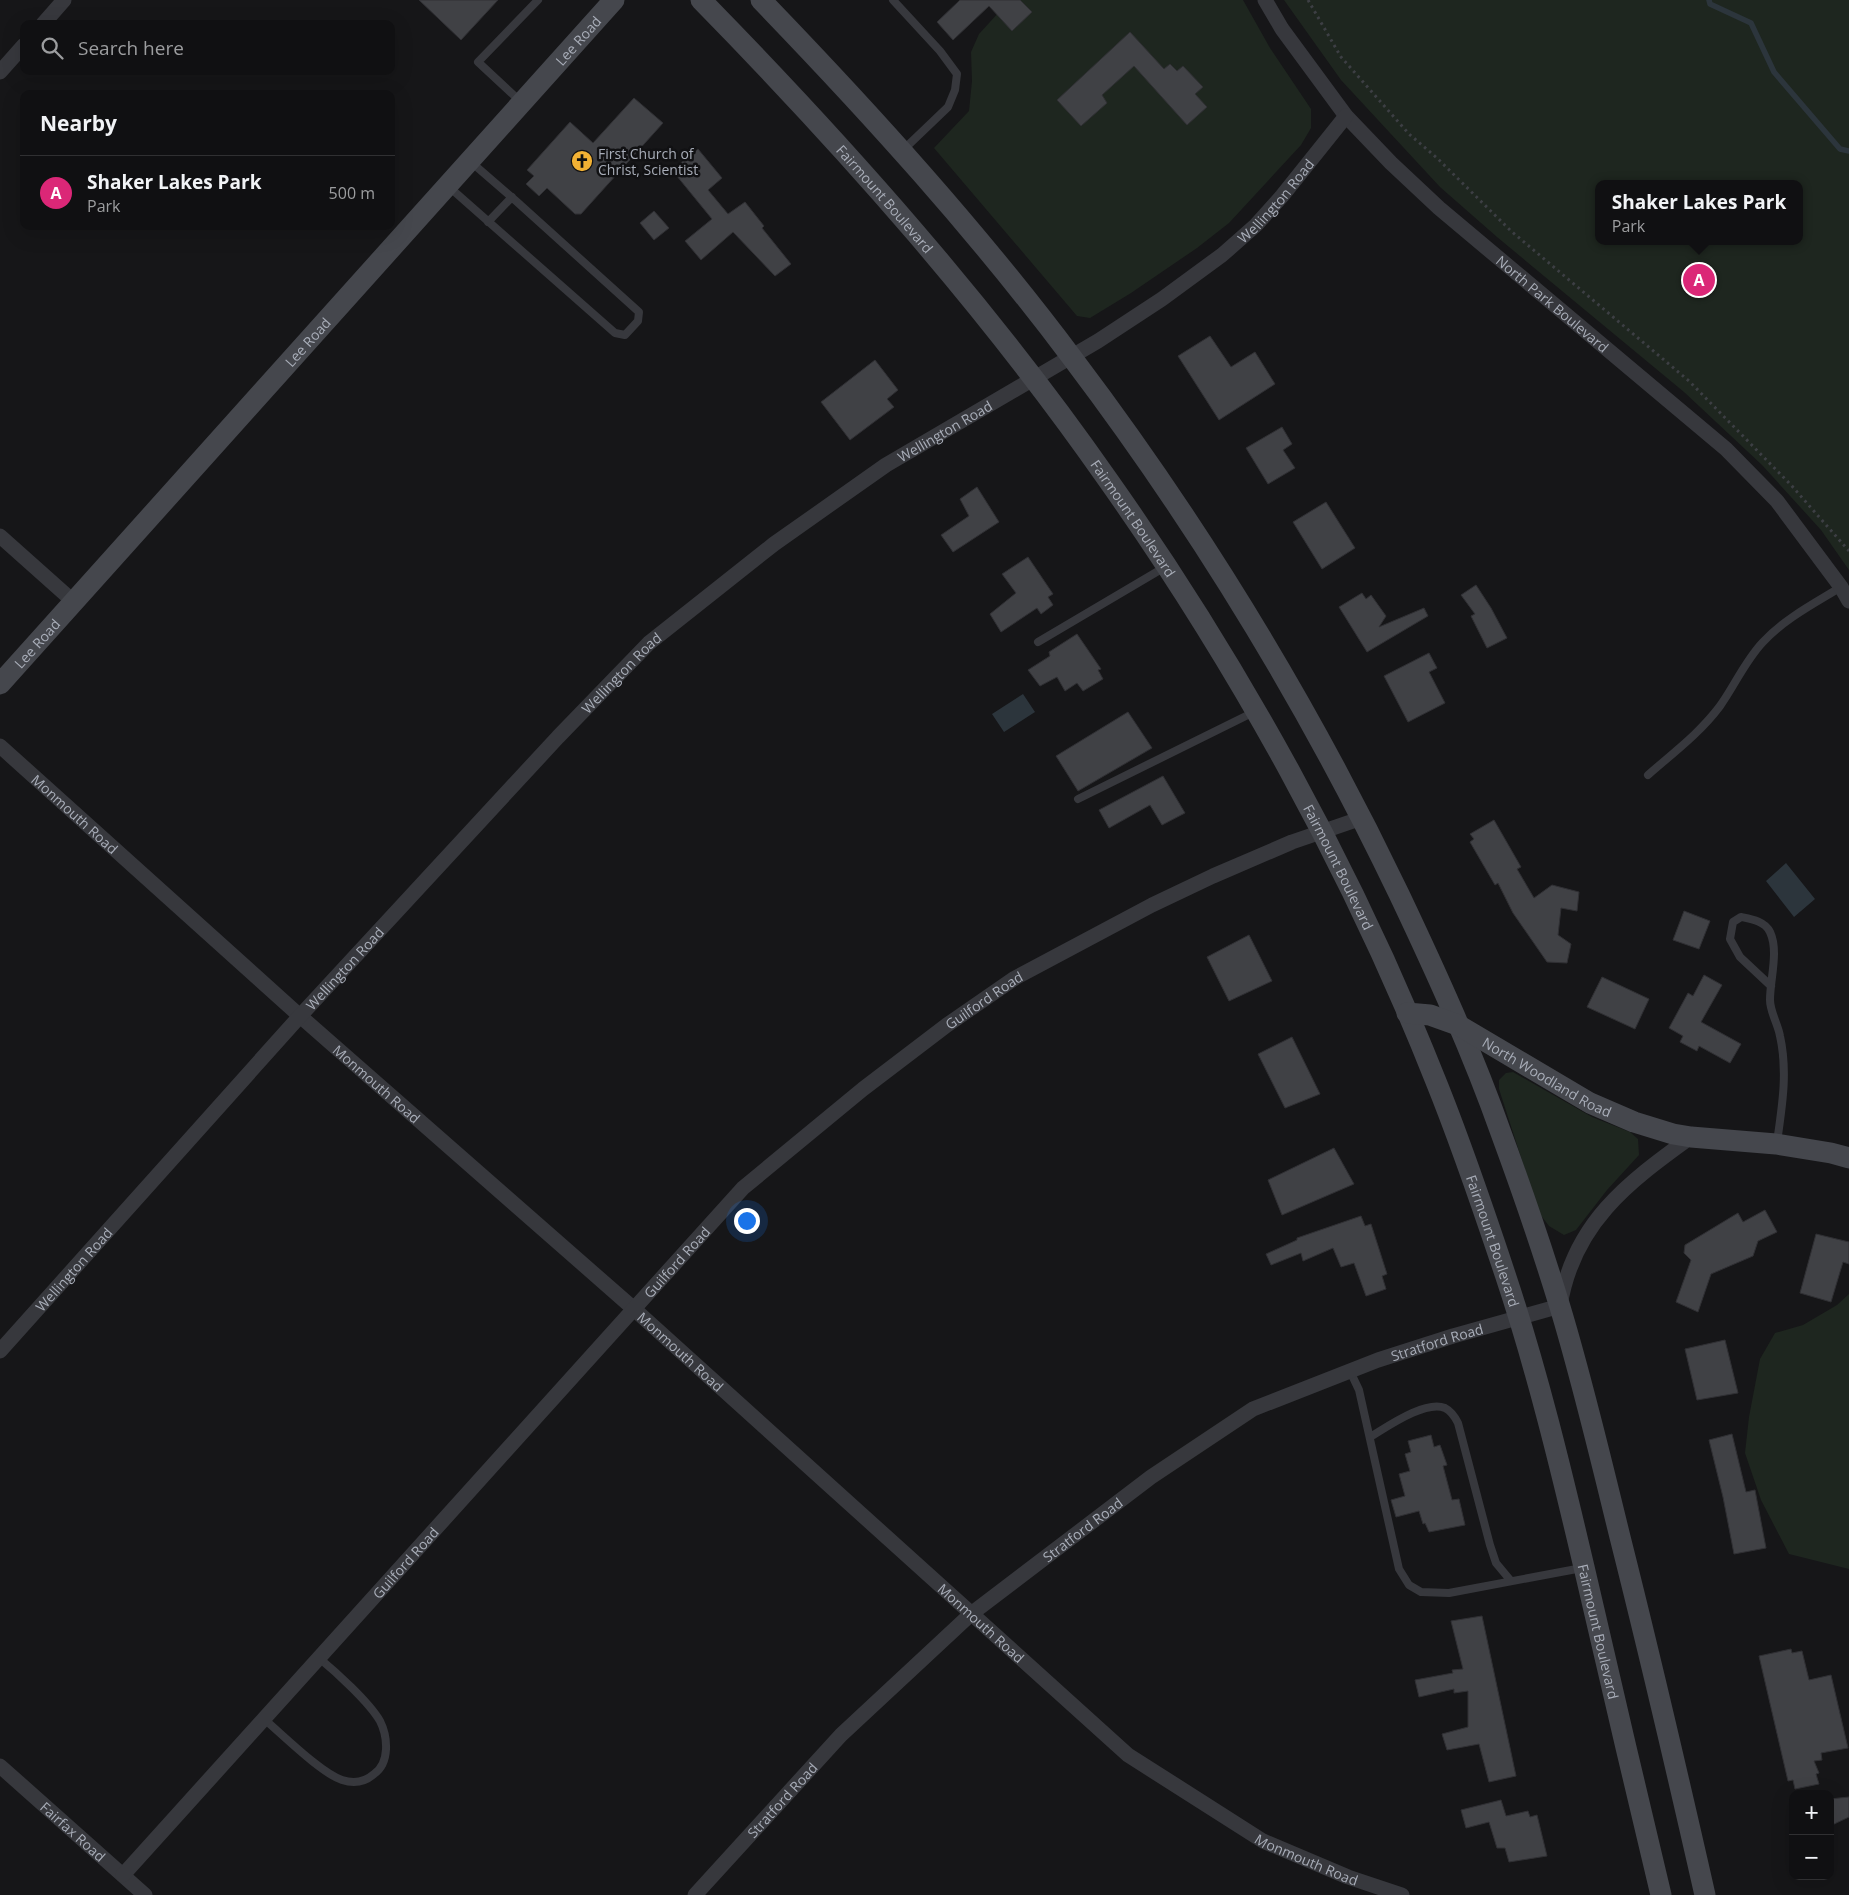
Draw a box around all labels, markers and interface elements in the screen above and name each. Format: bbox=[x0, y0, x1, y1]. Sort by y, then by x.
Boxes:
street label: Lee Road bbox=[551, 12, 605, 69]
search box bbox=[20, 20, 395, 75]
icon: search bbox=[38, 34, 66, 62]
text: Search here bbox=[78, 35, 184, 61]
text: Nearby bbox=[40, 109, 117, 137]
street label: Fairmount Boulevard bbox=[833, 140, 938, 257]
place label: First Church of Christ, Scientist bbox=[598, 144, 698, 179]
church icon: First Church of Christ, Scientist bbox=[570, 149, 594, 173]
street label: Wellington Road bbox=[1233, 155, 1318, 247]
text: Shaker Lakes Park bbox=[87, 169, 261, 195]
popup bbox=[1595, 180, 1803, 245]
text: A bbox=[50, 182, 62, 204]
text: 500 m bbox=[329, 182, 375, 204]
text: Shaker Lakes Park bbox=[1612, 189, 1786, 215]
text: Park bbox=[87, 195, 120, 217]
text: Park bbox=[1612, 215, 1645, 237]
street label: North Park Boulevard bbox=[1492, 251, 1613, 356]
pin: A bbox=[1683, 261, 1715, 299]
street label: Lee Road bbox=[280, 313, 334, 370]
street label: Wellington Road bbox=[894, 396, 996, 466]
street label: Fairmount Boulevard bbox=[1087, 456, 1180, 580]
street label: Lee Road bbox=[10, 614, 64, 672]
street label: Wellington Road bbox=[577, 628, 665, 717]
street label: Monmouth Road bbox=[28, 770, 122, 858]
street label: Fairmount Boulevard bbox=[1300, 801, 1378, 933]
street label: Wellington Road bbox=[301, 922, 388, 1014]
street label: Guilford Road bbox=[941, 966, 1026, 1033]
street label: North Woodland Road bbox=[1479, 1032, 1615, 1121]
street label: Monmouth Road bbox=[329, 1040, 425, 1127]
street label: Fairmount Boulevard bbox=[1462, 1172, 1524, 1309]
your location bbox=[734, 1208, 760, 1234]
street label: Guilford Road bbox=[639, 1222, 714, 1302]
street label: Wellington Road bbox=[31, 1223, 116, 1315]
street label: Monmouth Road bbox=[634, 1307, 728, 1395]
street label: Stratford Road bbox=[1388, 1319, 1485, 1365]
street label: Stratford Road bbox=[1038, 1493, 1126, 1566]
street label: Guilford Road bbox=[368, 1523, 442, 1602]
street label: Fairmount Boulevard bbox=[1574, 1562, 1624, 1701]
street label: Monmouth Road bbox=[934, 1579, 1029, 1667]
street label: Stratford Road bbox=[743, 1758, 821, 1841]
map controls bbox=[1789, 1790, 1834, 1880]
button: + bbox=[1789, 1790, 1834, 1835]
street label: Fairfax Road bbox=[37, 1797, 110, 1865]
street label: Monmouth Road bbox=[1251, 1829, 1361, 1889]
button: − bbox=[1789, 1835, 1834, 1880]

